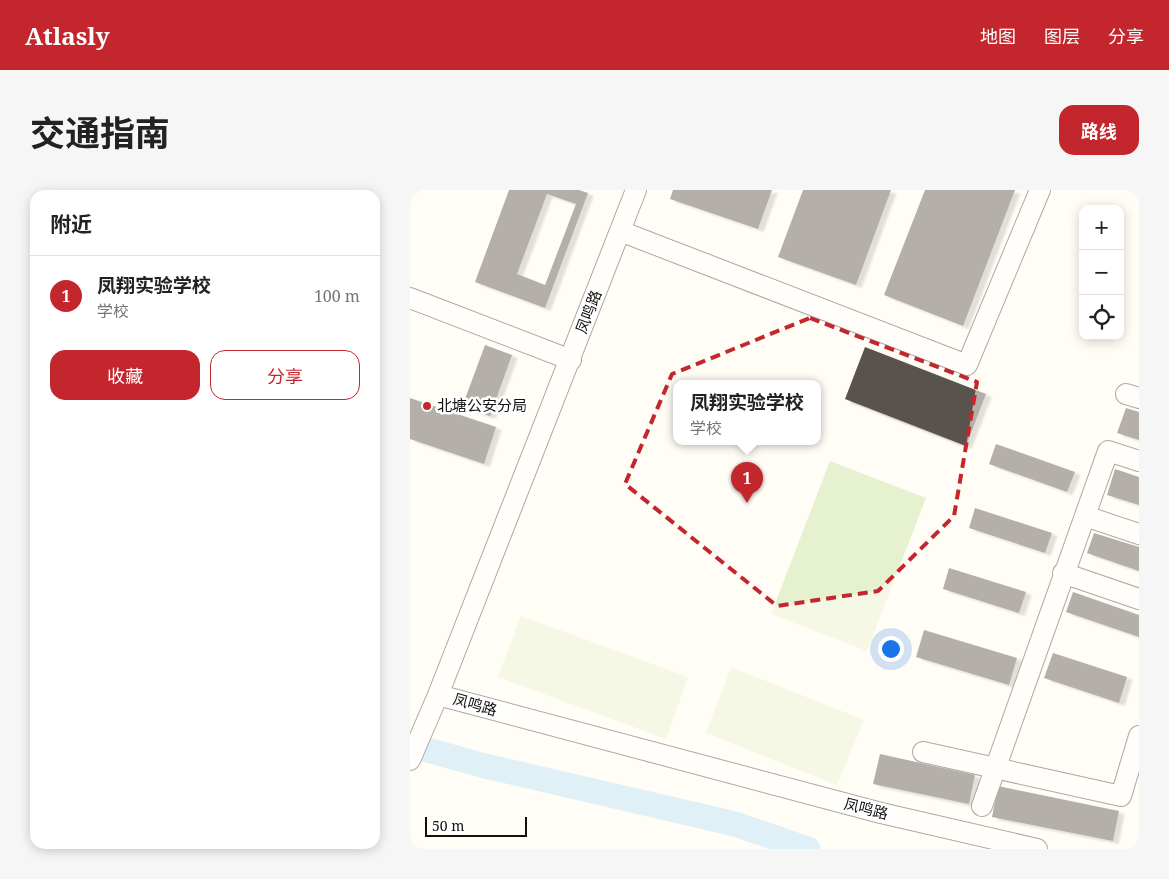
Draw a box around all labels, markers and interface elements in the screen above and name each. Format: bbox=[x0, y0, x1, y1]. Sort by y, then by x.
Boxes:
text: Atlasly bbox=[25, 19, 110, 52]
text: 地图 bbox=[980, 24, 1016, 48]
text: 图层 bbox=[1044, 24, 1080, 48]
text: 分享 bbox=[1108, 24, 1144, 48]
button: 路线 bbox=[1059, 105, 1139, 155]
text: 交通指南 bbox=[30, 109, 170, 156]
map controls bbox=[1079, 205, 1124, 340]
button: + bbox=[1079, 205, 1124, 250]
text: 附近 bbox=[50, 210, 92, 238]
button: − bbox=[1079, 250, 1124, 295]
text: 凤翔实验学校 bbox=[97, 272, 211, 298]
text: 1 bbox=[61, 285, 71, 307]
text: 100 m bbox=[314, 285, 360, 307]
street label: 凤鸣路 bbox=[571, 287, 605, 336]
button: locate bbox=[1079, 295, 1124, 340]
text: 学校 bbox=[97, 300, 129, 322]
button: 收藏 bbox=[50, 350, 200, 400]
button: 分享 bbox=[210, 350, 360, 400]
popup bbox=[673, 380, 821, 445]
text: 凤翔实验学校 bbox=[690, 389, 804, 415]
place label: 北塘公安分局 bbox=[437, 395, 527, 415]
marker: 北塘公安分局 bbox=[421, 400, 433, 412]
text: 学校 bbox=[690, 417, 722, 439]
pin: 1 bbox=[731, 462, 763, 503]
your location bbox=[878, 636, 904, 662]
street label: 凤鸣路 bbox=[451, 688, 500, 720]
street label: 凤鸣路 bbox=[842, 793, 891, 823]
scale bar bbox=[425, 814, 528, 837]
text: 50 m bbox=[432, 816, 465, 835]

